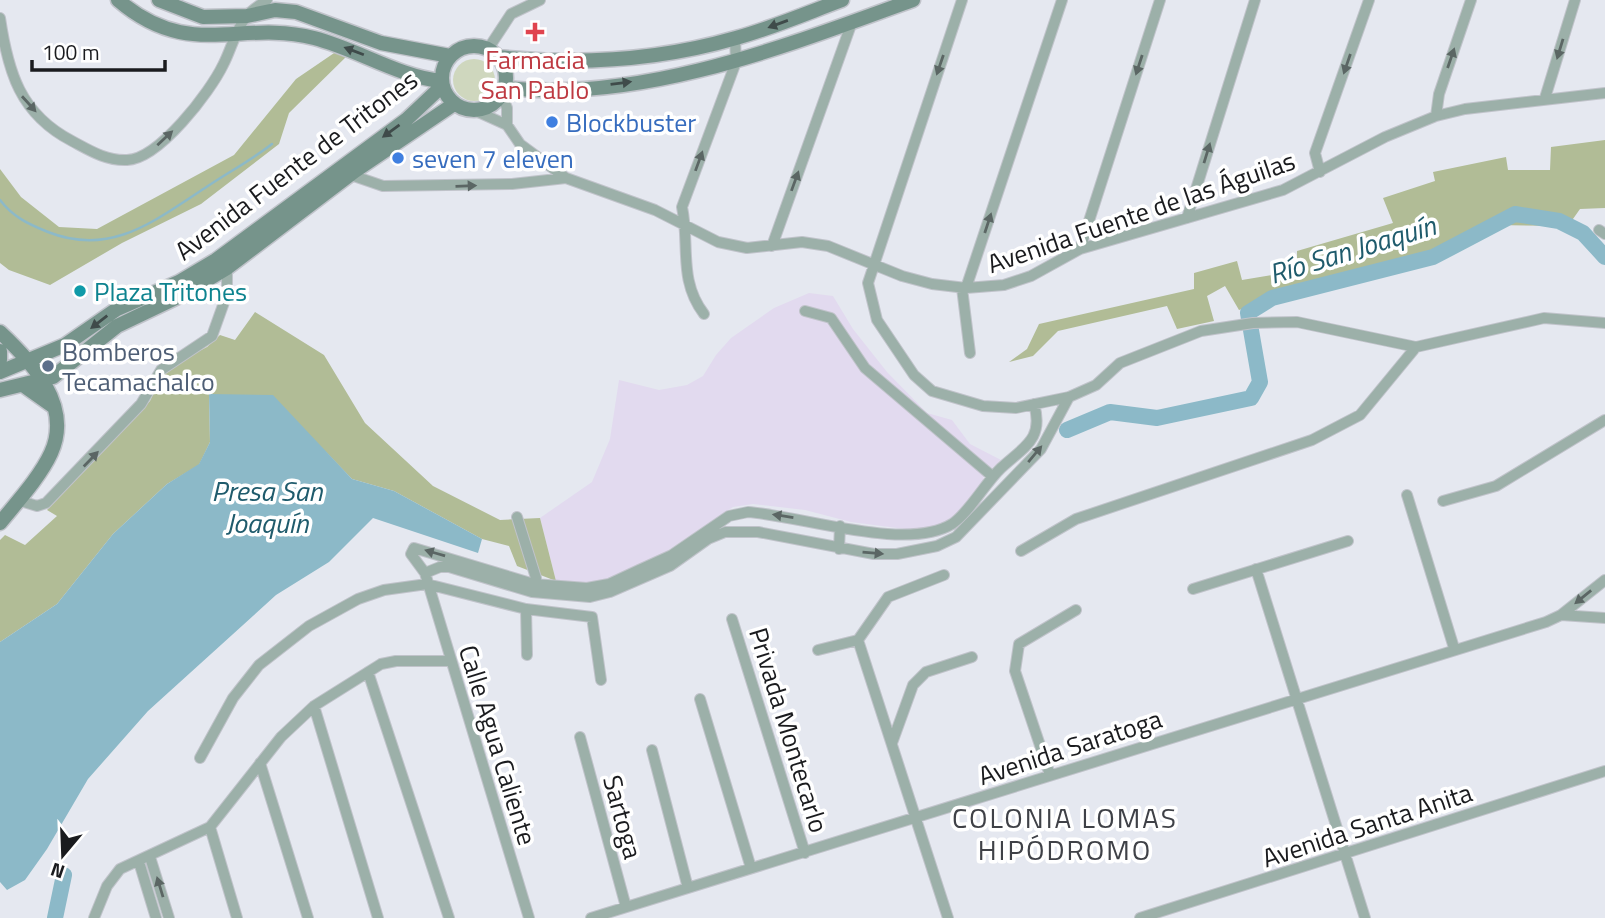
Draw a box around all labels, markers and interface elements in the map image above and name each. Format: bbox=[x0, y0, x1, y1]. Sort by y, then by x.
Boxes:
one-way arrow bbox=[767, 18, 788, 29]
marker: Farmacia San Pablo bbox=[527, 24, 543, 40]
scale bar bbox=[32, 28, 164, 72]
text: 100 m bbox=[42, 36, 99, 68]
one-way arrow bbox=[1554, 39, 1565, 60]
place label: Farmacia San Pablo bbox=[481, 40, 589, 109]
one-way arrow bbox=[344, 45, 365, 56]
one-way arrow bbox=[1446, 47, 1457, 68]
one-way arrow bbox=[934, 54, 945, 75]
one-way arrow bbox=[1341, 54, 1352, 75]
one-way arrow bbox=[1133, 55, 1144, 76]
street label: Avenida Fuente de Tritones bbox=[166, 61, 426, 269]
one-way arrow bbox=[611, 78, 633, 89]
one-way arrow bbox=[21, 95, 37, 112]
place label: Blockbuster bbox=[566, 103, 696, 142]
marker: Blockbuster bbox=[544, 114, 560, 130]
one-way arrow bbox=[382, 124, 400, 138]
one-way arrow bbox=[156, 130, 173, 146]
place label: seven 7 eleven bbox=[412, 139, 574, 178]
street label: Avenida Fuente de las Águilas bbox=[982, 141, 1300, 283]
one-way arrow bbox=[1202, 142, 1213, 163]
marker: seven 7 eleven bbox=[390, 150, 406, 166]
one-way arrow bbox=[694, 150, 705, 171]
one-way arrow bbox=[790, 171, 801, 192]
one-way arrow bbox=[455, 180, 477, 191]
water label: Río San Joaquín bbox=[1263, 203, 1442, 295]
one-way arrow bbox=[983, 213, 994, 234]
place label: Plaza Tritones bbox=[94, 272, 247, 311]
marker: Plaza Tritones bbox=[72, 283, 88, 299]
one-way arrow bbox=[90, 314, 108, 328]
place label: Bomberos Tecamachalco bbox=[62, 332, 215, 401]
marker: Bomberos Tecamachalco bbox=[40, 358, 56, 374]
one-way arrow bbox=[1027, 445, 1043, 463]
one-way arrow bbox=[83, 451, 99, 468]
water label: Presa San Joaquín bbox=[212, 469, 323, 544]
one-way arrow bbox=[772, 510, 794, 521]
one-way arrow bbox=[424, 547, 445, 557]
one-way arrow bbox=[862, 548, 884, 559]
one-way arrow bbox=[1575, 590, 1593, 605]
street label: Privada Montecarlo bbox=[739, 623, 839, 837]
street label: Calle Agua Caliente bbox=[449, 640, 547, 850]
street label: Avenida Saratoga bbox=[973, 699, 1167, 795]
street label: Sartoga bbox=[593, 771, 653, 863]
street label: Avenida Santa Anita bbox=[1257, 773, 1477, 877]
district label: COLONIA LOMAS HIPÓDROMO bbox=[952, 796, 1178, 871]
north arrow bbox=[28, 820, 98, 890]
text: N bbox=[46, 856, 68, 887]
one-way arrow bbox=[154, 877, 164, 898]

